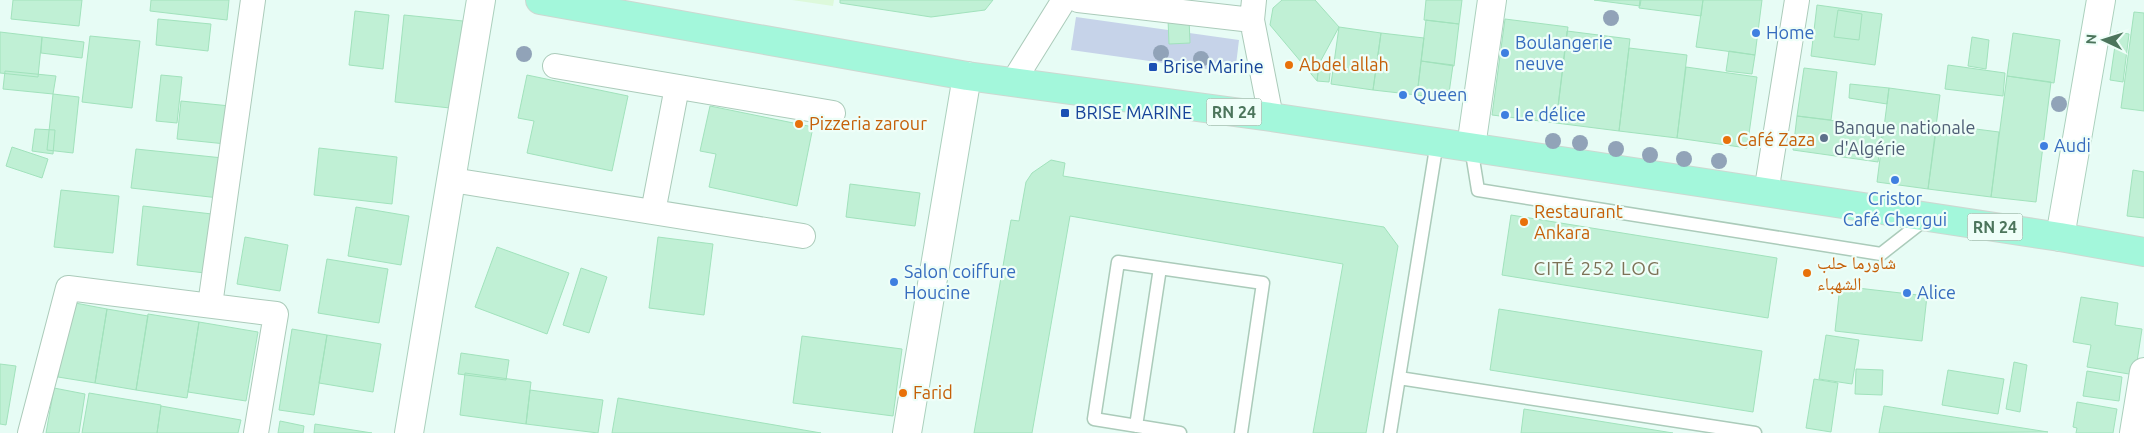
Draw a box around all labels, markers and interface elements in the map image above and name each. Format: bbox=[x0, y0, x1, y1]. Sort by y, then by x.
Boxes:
north arrow bbox=[2079, 15, 2129, 65]
place label: Home bbox=[1766, 22, 1815, 42]
marker: Home bbox=[1750, 27, 1762, 39]
place label: Boulangerie neuve bbox=[1515, 32, 1613, 73]
text: N bbox=[2083, 33, 2099, 45]
marker: Boulangerie neuve bbox=[1499, 47, 1511, 59]
place label: Abdel allah bbox=[1299, 54, 1389, 74]
place label: Brise Marine bbox=[1163, 56, 1264, 76]
marker: Abdel allah bbox=[1283, 59, 1295, 71]
marker: Brise Marine bbox=[1147, 61, 1159, 73]
place label: Queen bbox=[1413, 84, 1467, 105]
marker: Queen bbox=[1397, 89, 1409, 101]
road number: RN 24 bbox=[1206, 98, 1262, 125]
place label: BRISE MARINE bbox=[1075, 102, 1192, 122]
place label: Le délice bbox=[1515, 104, 1586, 124]
marker: BRISE MARINE bbox=[1059, 107, 1071, 119]
marker: Le délice bbox=[1499, 109, 1511, 121]
place label: Pizzeria zarour bbox=[809, 113, 927, 133]
place label: Banque nationale d'Algérie bbox=[1834, 117, 1976, 158]
marker: Pizzeria zarour bbox=[793, 118, 805, 130]
place label: Café Zaza bbox=[1737, 129, 1815, 149]
marker: Banque nationale d'Algérie bbox=[1818, 132, 1830, 144]
marker: Café Zaza bbox=[1721, 134, 1733, 146]
place label: Audi bbox=[2054, 135, 2091, 155]
marker: Audi bbox=[2038, 140, 2050, 152]
marker: Cristor Café Chergui bbox=[1889, 174, 1901, 186]
place label: Cristor Café Chergui bbox=[1843, 188, 1947, 229]
place label: Restaurant Ankara bbox=[1534, 201, 1623, 242]
road number: RN 24 bbox=[1968, 213, 2022, 240]
marker: Restaurant Ankara bbox=[1518, 216, 1530, 228]
place label: شاورما حلب الشهباء bbox=[1817, 252, 1896, 295]
district label: CITÉ 252 LOG bbox=[1534, 257, 1661, 279]
place label: Salon coiffure Houcine bbox=[904, 261, 1016, 302]
marker: شاورما حلب الشهباء bbox=[1801, 267, 1813, 279]
marker: Salon coiffure Houcine bbox=[888, 276, 900, 288]
place label: Alice bbox=[1917, 282, 1956, 302]
marker: Alice bbox=[1901, 287, 1913, 299]
place label: Farid bbox=[913, 382, 953, 402]
marker: Farid bbox=[897, 387, 909, 399]

